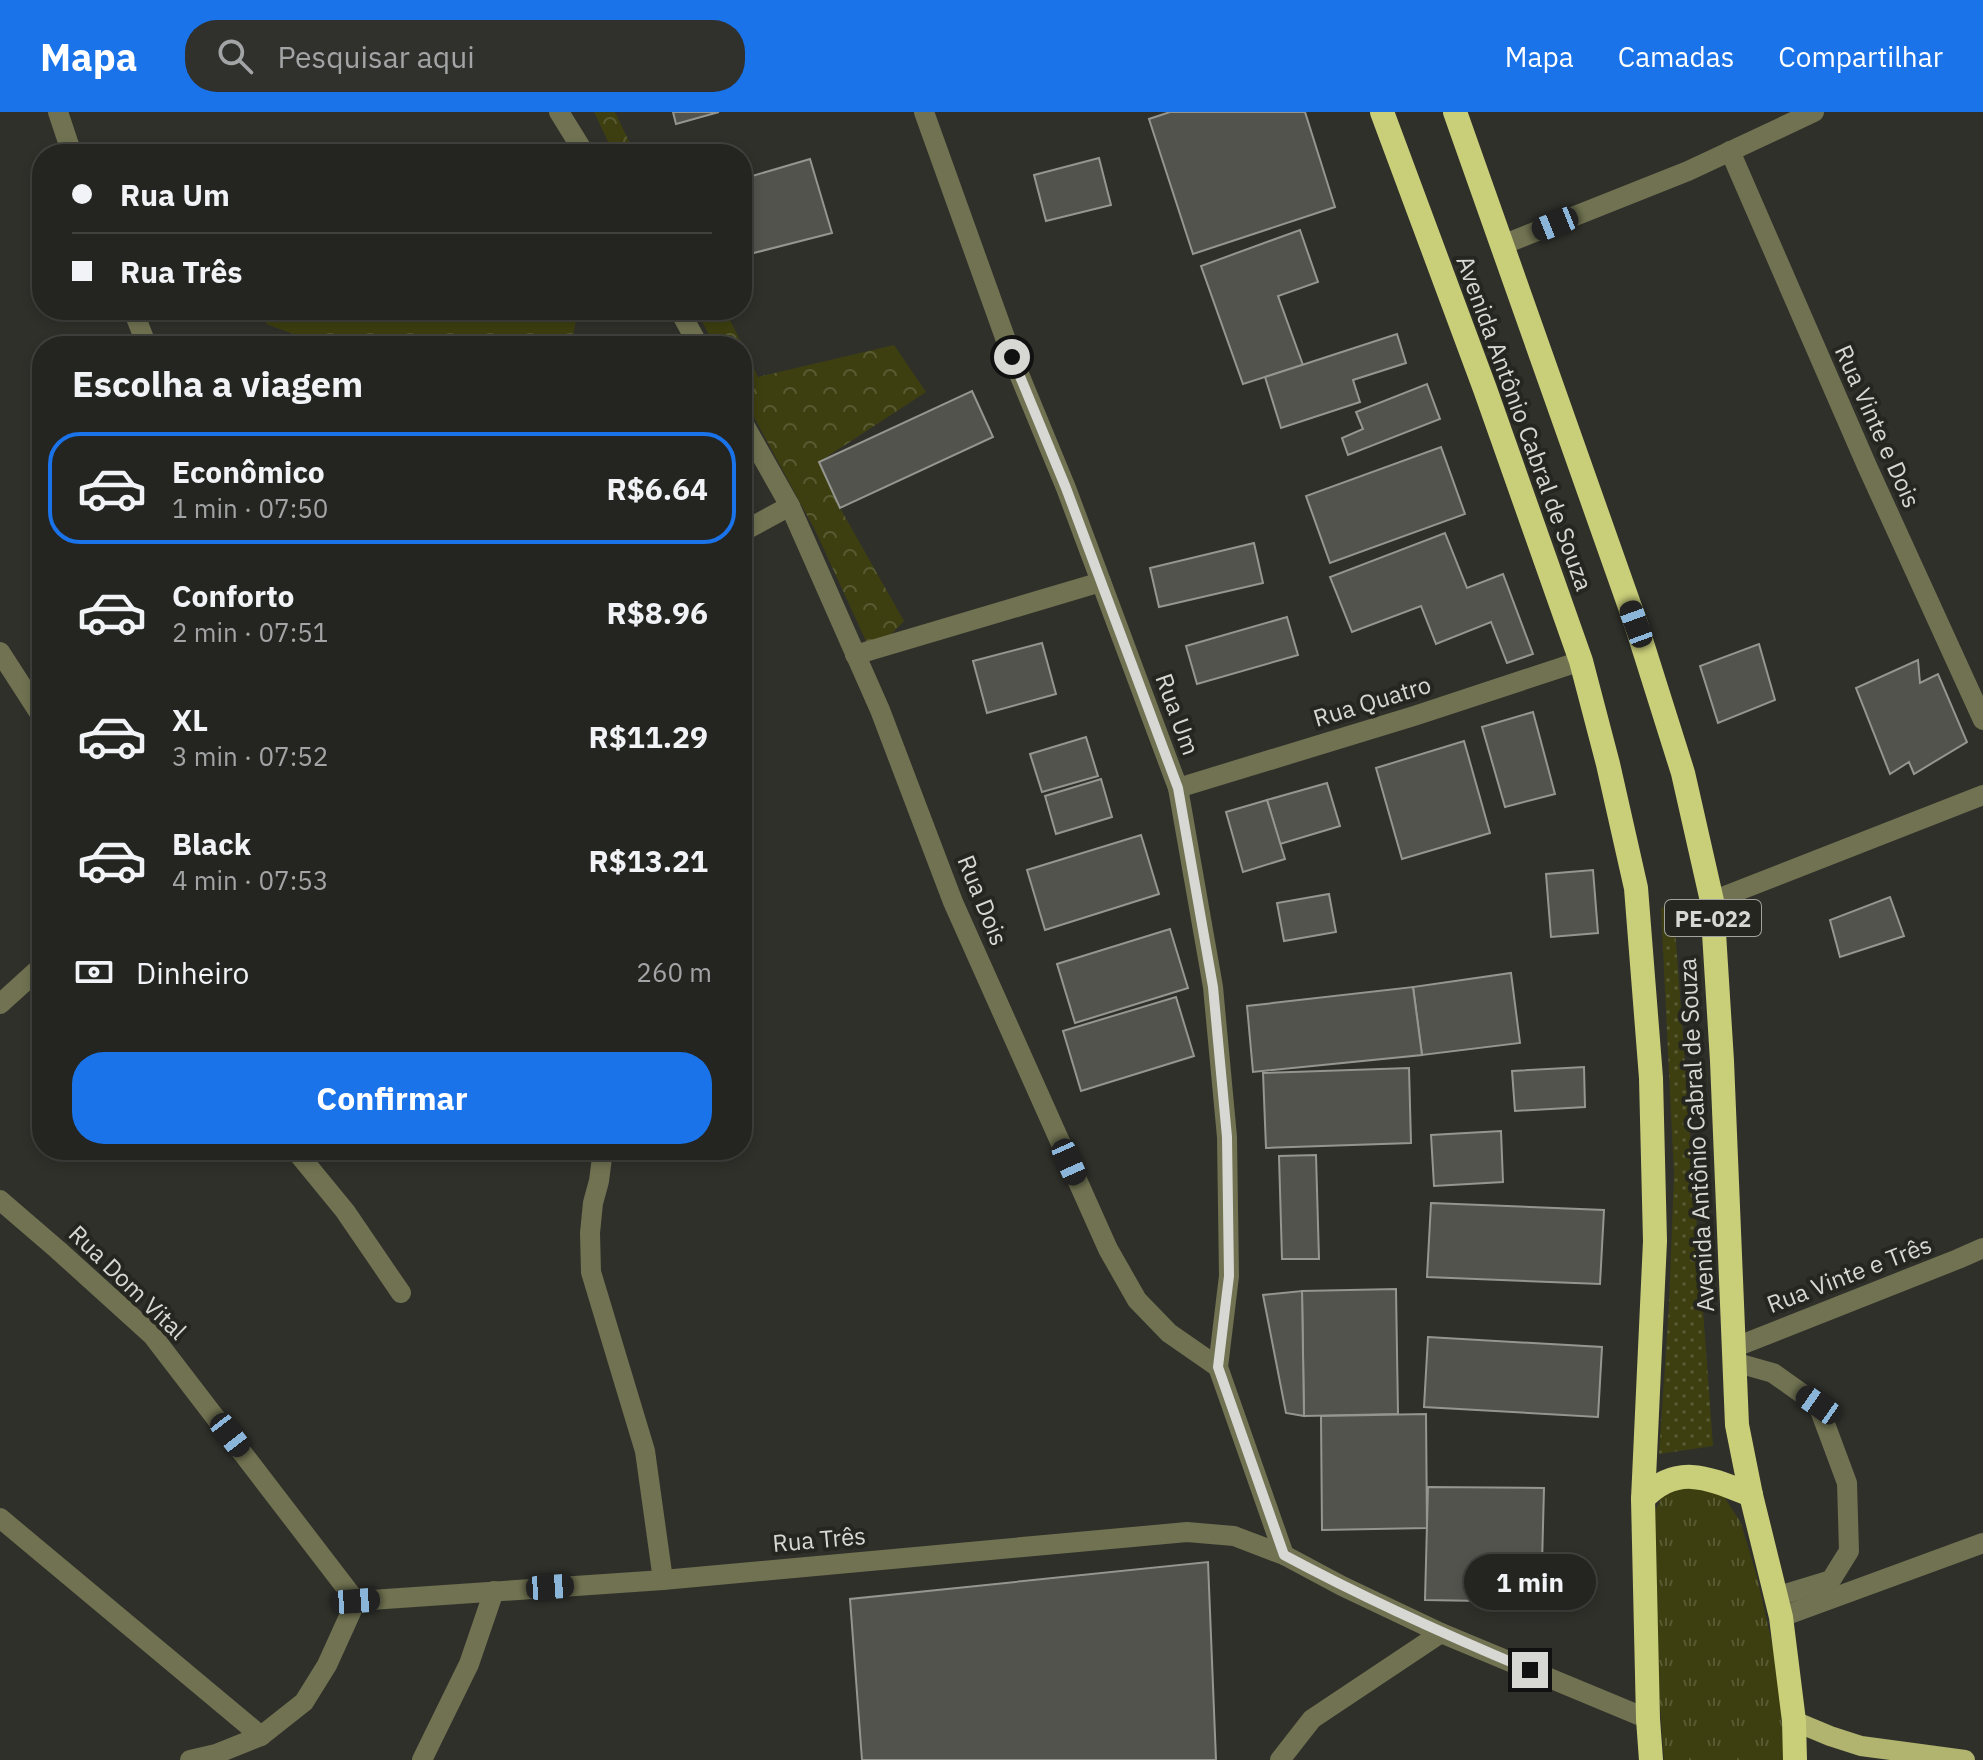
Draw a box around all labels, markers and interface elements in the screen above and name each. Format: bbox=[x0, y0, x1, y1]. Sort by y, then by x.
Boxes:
search box bbox=[185, 20, 745, 92]
text: Mapa bbox=[40, 32, 137, 81]
icon: search bbox=[213, 34, 257, 78]
text: Pesquisar aqui bbox=[277, 37, 475, 76]
text: Mapa bbox=[1505, 38, 1574, 75]
text: Camadas bbox=[1618, 38, 1734, 75]
text: Compartilhar bbox=[1778, 38, 1943, 75]
text: Rua Um bbox=[120, 175, 230, 214]
car bbox=[1528, 204, 1582, 244]
street label: Avenida Antônio Cabral de Souza bbox=[1449, 251, 1601, 595]
text: Rua Três bbox=[120, 252, 242, 291]
route start bbox=[994, 339, 1030, 375]
street label: Rua Vinte e Dois bbox=[1828, 340, 1928, 512]
text: Escolha a viagem bbox=[72, 360, 363, 407]
icon: car bbox=[76, 452, 148, 524]
text: Econômico bbox=[172, 452, 325, 491]
text: R$6.64 bbox=[606, 469, 708, 508]
text: 1 min · 07:50 bbox=[172, 491, 328, 525]
icon: car bbox=[76, 576, 148, 648]
text: Conforto bbox=[172, 576, 295, 615]
text: R$8.96 bbox=[606, 593, 708, 632]
car bbox=[1617, 597, 1655, 651]
text: 2 min · 07:51 bbox=[172, 615, 328, 649]
street label: Rua Quatro bbox=[1309, 668, 1435, 734]
street label: Rua Um bbox=[1148, 669, 1208, 759]
icon: car bbox=[76, 700, 148, 772]
text: XL bbox=[172, 700, 208, 739]
text: R$11.29 bbox=[588, 717, 708, 756]
text: 3 min · 07:52 bbox=[172, 739, 328, 773]
icon: car bbox=[76, 824, 148, 896]
text: Black bbox=[172, 824, 251, 863]
text: R$13.21 bbox=[588, 841, 708, 880]
street label: Rua Dois bbox=[950, 850, 1016, 950]
text: 4 min · 07:53 bbox=[172, 863, 328, 897]
road number: PE-022 bbox=[1665, 900, 1761, 936]
icon: cash bbox=[72, 950, 116, 994]
text: Dinheiro bbox=[136, 953, 249, 992]
text: 260 m bbox=[636, 955, 712, 989]
street label: Avenida Antônio Cabral de Souza bbox=[1671, 957, 1721, 1313]
button: Confirmar bbox=[72, 1052, 712, 1144]
car bbox=[1048, 1135, 1090, 1189]
street label: Rua Dom Vital bbox=[62, 1218, 194, 1346]
street label: Rua Vinte e Três bbox=[1762, 1228, 1936, 1320]
car bbox=[1791, 1381, 1845, 1429]
car bbox=[206, 1409, 254, 1461]
street label: Rua Três bbox=[771, 1519, 867, 1559]
callout: 1 min bbox=[1464, 1554, 1596, 1610]
text: 1 min bbox=[1496, 1565, 1564, 1599]
car bbox=[525, 1573, 575, 1601]
car bbox=[331, 1587, 381, 1615]
route end bbox=[1512, 1652, 1548, 1688]

